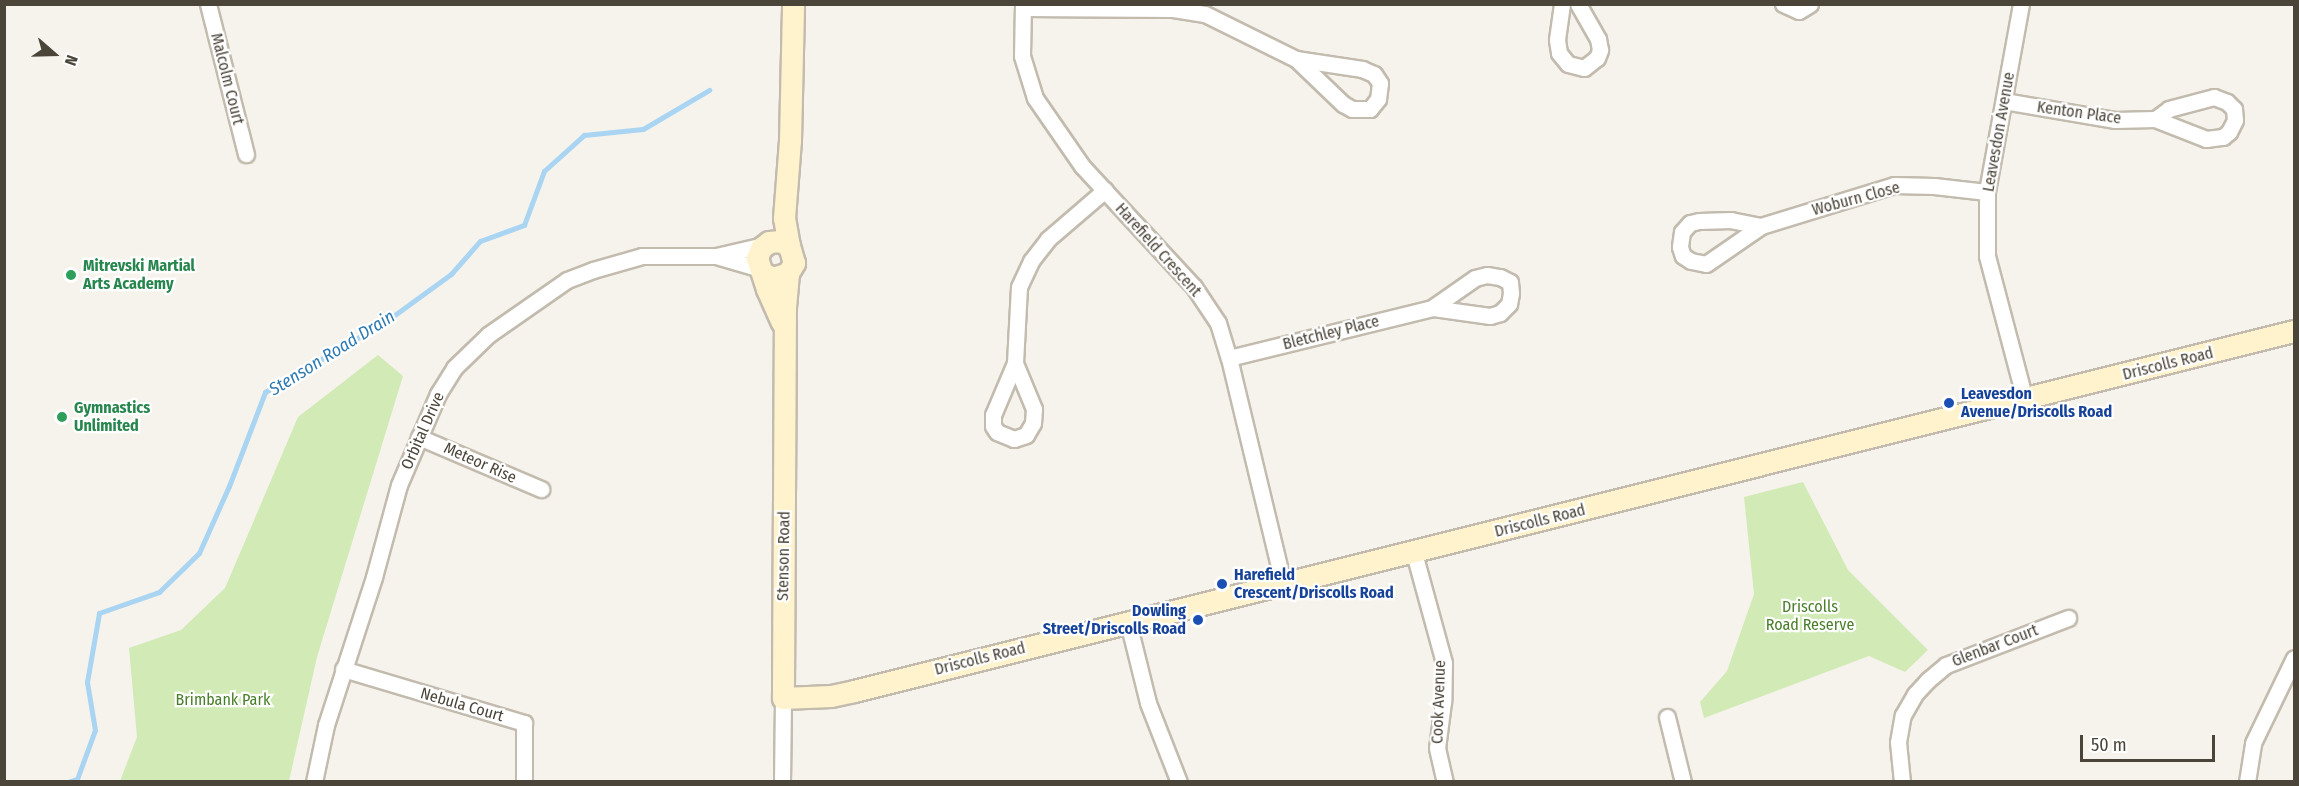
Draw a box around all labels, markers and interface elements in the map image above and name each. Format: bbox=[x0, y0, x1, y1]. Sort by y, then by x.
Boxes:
north arrow bbox=[24, 24, 84, 84]
street label: Malcolm Court bbox=[206, 31, 248, 127]
text: N bbox=[61, 53, 82, 68]
street label: Leavesdon Avenue bbox=[1979, 71, 2019, 193]
street label: Kenton Place bbox=[2036, 98, 2122, 128]
street label: Woburn Close bbox=[1810, 178, 1902, 220]
street label: Harefield Crescent bbox=[1111, 199, 1205, 301]
place label: Mitrevski Martial Arts Academy bbox=[83, 256, 195, 294]
marker: Mitrevski Martial Arts Academy bbox=[64, 268, 78, 282]
water label: Stenson Road Drain bbox=[265, 306, 399, 400]
street label: Bletchley Place bbox=[1281, 312, 1381, 354]
street label: Driscolls Road bbox=[2121, 343, 2215, 385]
place label: Leavesdon Avenue/Driscolls Road bbox=[1961, 384, 2112, 422]
street label: Orbital Drive bbox=[397, 389, 449, 473]
marker: Leavesdon Avenue/Driscolls Road bbox=[1942, 396, 1956, 410]
place label: Gymnastics Unlimited bbox=[74, 398, 150, 436]
marker: Gymnastics Unlimited bbox=[55, 410, 69, 424]
street label: Meteor Rise bbox=[441, 438, 519, 488]
street label: Driscolls Road bbox=[1493, 500, 1587, 542]
street label: Stenson Road bbox=[774, 511, 794, 601]
place label: Harefield Crescent/Driscolls Road bbox=[1234, 565, 1394, 603]
marker: Harefield Crescent/Driscolls Road bbox=[1215, 577, 1229, 591]
park label: Driscolls Road Reserve bbox=[1766, 597, 1854, 635]
place label: Dowling Street/Driscolls Road bbox=[1043, 601, 1186, 639]
marker: Dowling Street/Driscolls Road bbox=[1191, 613, 1205, 627]
street label: Glenbar Court bbox=[1949, 621, 2041, 671]
street label: Driscolls Road bbox=[933, 638, 1027, 680]
street label: Cook Avenue bbox=[1428, 660, 1450, 744]
street label: Nebula Court bbox=[418, 684, 506, 726]
park label: Brimbank Park bbox=[176, 690, 270, 710]
scale bar bbox=[2083, 723, 2218, 761]
text: 50 m bbox=[2091, 734, 2127, 756]

